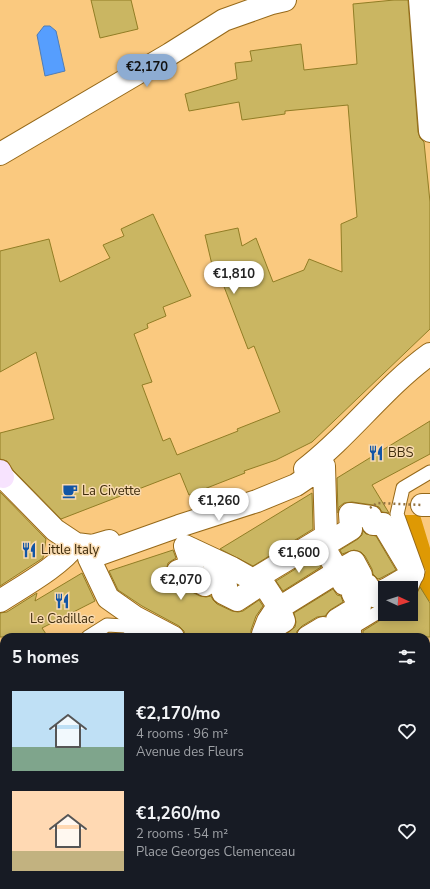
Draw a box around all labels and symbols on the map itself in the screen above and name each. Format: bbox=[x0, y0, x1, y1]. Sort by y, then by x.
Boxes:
pin: €2,170 bbox=[114, 54, 180, 88]
pin: €1,810 bbox=[201, 261, 267, 295]
restaurant icon: BBS bbox=[367, 444, 385, 462]
place label: BBS bbox=[388, 444, 414, 462]
cafe icon: La Civette bbox=[61, 482, 79, 500]
place label: La Civette bbox=[82, 482, 140, 500]
pin: €1,260 bbox=[186, 488, 252, 522]
pin: €1,600 bbox=[266, 540, 332, 574]
restaurant icon: Little Italy bbox=[20, 541, 38, 559]
place label: Little Italy bbox=[41, 541, 100, 559]
pin: €2,070 bbox=[148, 567, 214, 601]
north arrow bbox=[378, 581, 418, 621]
restaurant icon: Le Cadillac bbox=[53, 592, 71, 610]
place label: Le Cadillac bbox=[30, 610, 94, 628]

